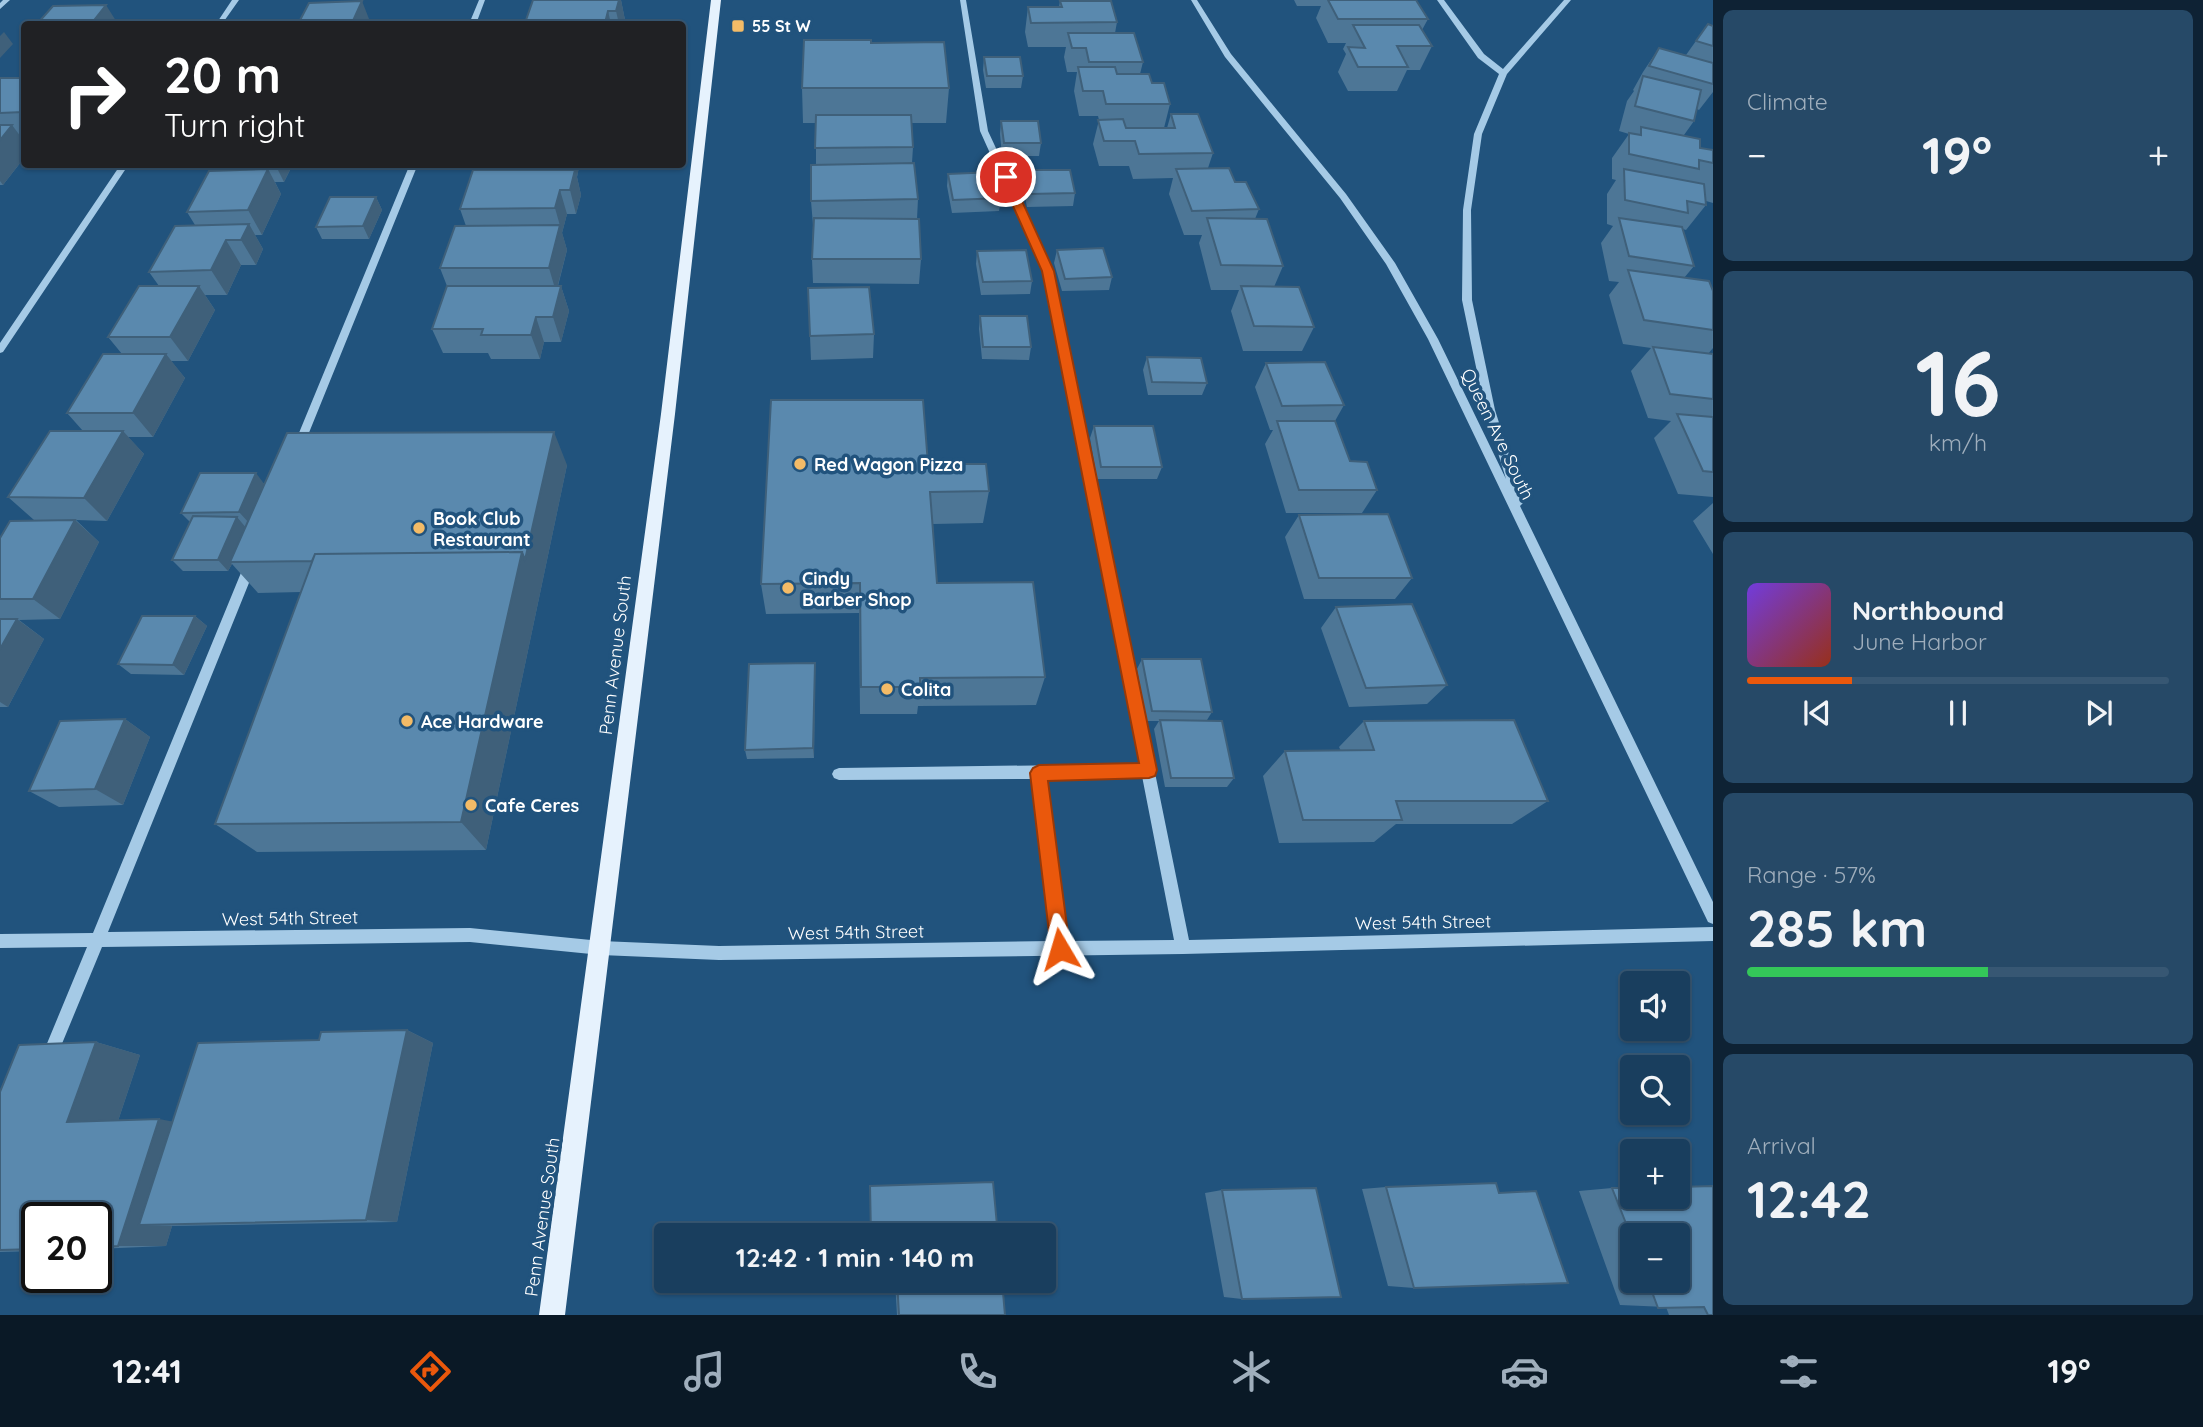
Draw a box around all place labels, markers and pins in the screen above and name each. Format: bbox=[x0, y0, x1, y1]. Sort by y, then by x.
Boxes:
place label: 55 St W bbox=[752, 16, 811, 36]
marker: 55 St W bbox=[730, 18, 746, 34]
pin bbox=[976, 147, 1036, 207]
place label: Red Wagon Pizza bbox=[814, 453, 963, 476]
marker: Red Wagon Pizza bbox=[792, 456, 808, 472]
place label: Book Club Restaurant bbox=[433, 507, 531, 551]
marker: Book Club Restaurant bbox=[411, 520, 427, 536]
place label: Cindy Barber Shop bbox=[802, 567, 912, 611]
marker: Cindy Barber Shop bbox=[780, 580, 796, 596]
place label: Colita bbox=[901, 678, 951, 701]
marker: Colita bbox=[879, 681, 895, 697]
place label: Ace Hardware bbox=[421, 710, 544, 733]
marker: Ace Hardware bbox=[399, 713, 415, 729]
place label: Cafe Ceres bbox=[485, 794, 580, 817]
marker: Cafe Ceres bbox=[463, 797, 479, 813]

